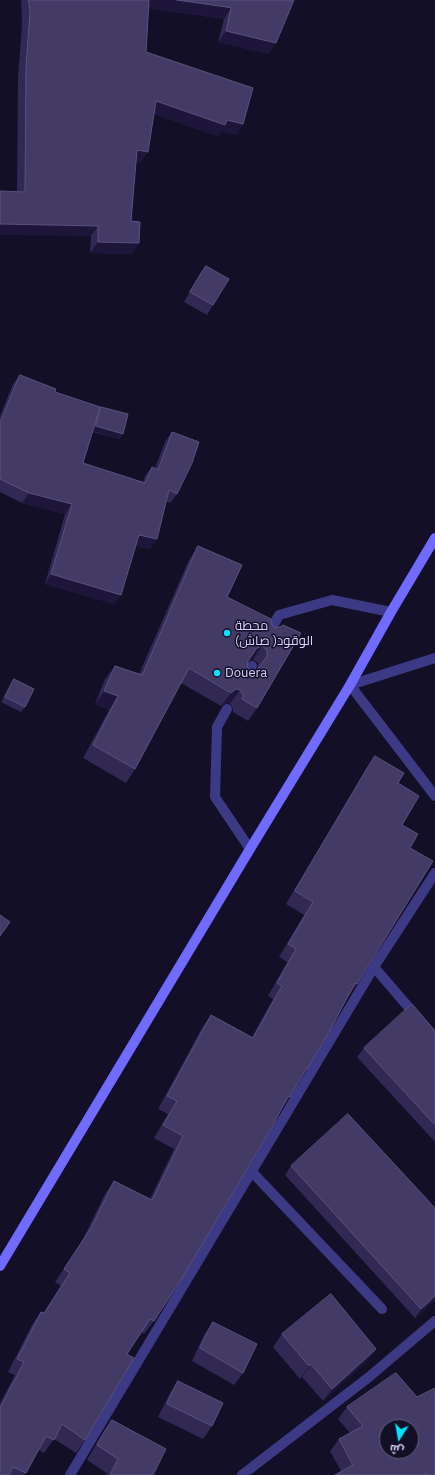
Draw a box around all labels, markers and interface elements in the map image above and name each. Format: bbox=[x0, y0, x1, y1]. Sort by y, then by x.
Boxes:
place label: محطة الوقود( صاش) bbox=[235, 618, 313, 649]
marker: محطة الوقود( صاش) bbox=[222, 628, 232, 638]
place label: Douera bbox=[225, 665, 267, 681]
marker: Douera bbox=[212, 668, 222, 678]
north arrow bbox=[379, 1419, 419, 1459]
text: ش bbox=[389, 1442, 405, 1458]

